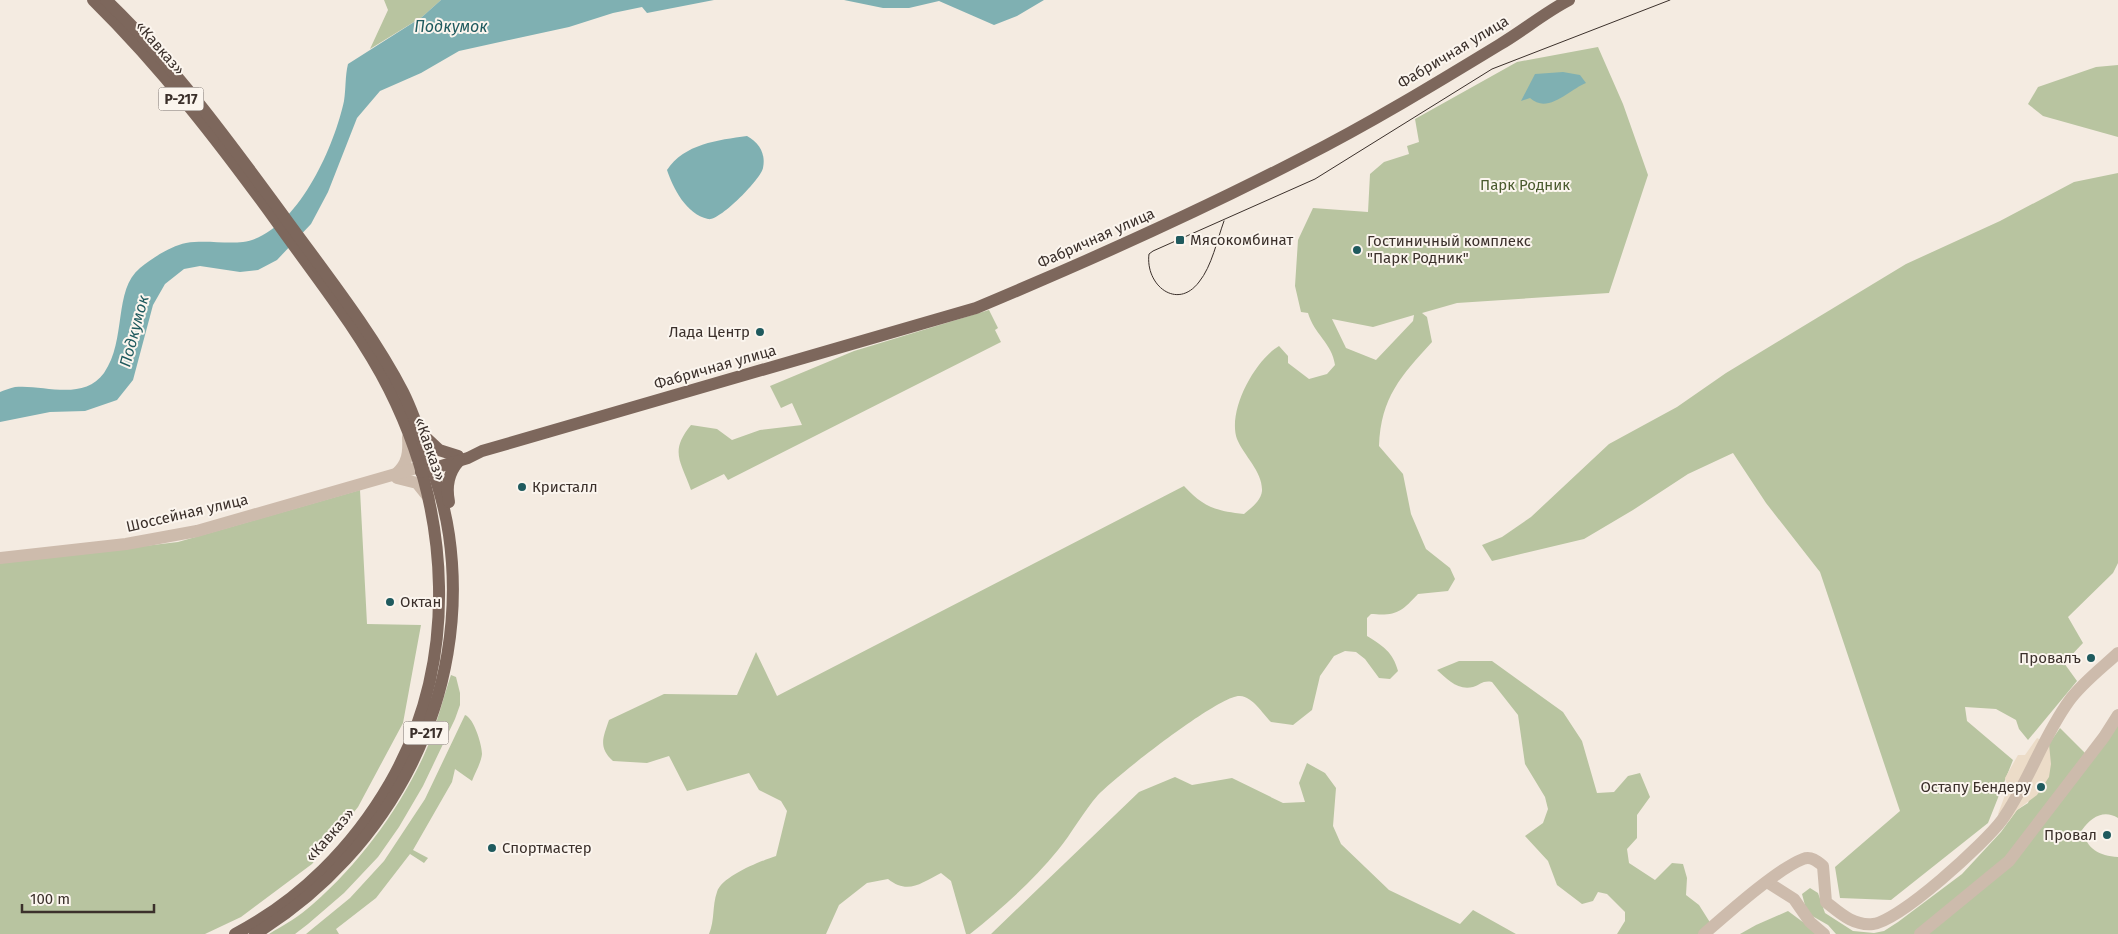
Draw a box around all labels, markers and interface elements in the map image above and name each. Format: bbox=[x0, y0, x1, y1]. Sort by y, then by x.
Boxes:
street label: Фабричная улица bbox=[1394, 12, 1512, 92]
street label: «Кавказ» bbox=[132, 17, 188, 79]
water label: Подкумок bbox=[414, 17, 488, 36]
road number: Р-217 bbox=[158, 88, 204, 110]
park label: Парк Родник bbox=[1480, 176, 1570, 194]
street label: Фабричная улица bbox=[1035, 204, 1157, 272]
place label: Мясокомбинат bbox=[1190, 231, 1293, 249]
place label: Гостиничный комплекс "Парк Родник" bbox=[1367, 232, 1531, 267]
marker: Мясокомбинат bbox=[1174, 234, 1186, 246]
marker: Гостиничный комплекс "Парк Родник" bbox=[1351, 244, 1363, 256]
water label: Подкумок bbox=[115, 292, 153, 369]
place label: Лада Центр bbox=[669, 323, 750, 341]
marker: Лада Центр bbox=[754, 326, 766, 338]
street label: Фабричная улица bbox=[652, 341, 778, 393]
street label: «Кавказ» bbox=[411, 415, 449, 483]
place label: Кристалл bbox=[532, 478, 598, 496]
marker: Кристалл bbox=[516, 481, 528, 493]
street label: Шоссейная улица bbox=[124, 490, 250, 536]
place label: Октан bbox=[400, 593, 441, 611]
marker: Октан bbox=[384, 596, 396, 608]
place label: Провалъ bbox=[2019, 649, 2081, 667]
marker: Провалъ bbox=[2085, 652, 2097, 664]
road number: Р-217 bbox=[404, 721, 448, 744]
place label: Остапу Бендеру bbox=[1920, 778, 2032, 796]
marker: Остапу Бендеру bbox=[2035, 781, 2047, 793]
street label: «Кавказ» bbox=[302, 804, 358, 866]
place label: Провал bbox=[2044, 826, 2097, 844]
marker: Провал bbox=[2101, 829, 2113, 841]
place label: Спортмастер bbox=[502, 839, 592, 857]
marker: Спортмастер bbox=[486, 842, 498, 854]
scale bar bbox=[22, 882, 155, 914]
text: 100 m bbox=[30, 890, 70, 908]

